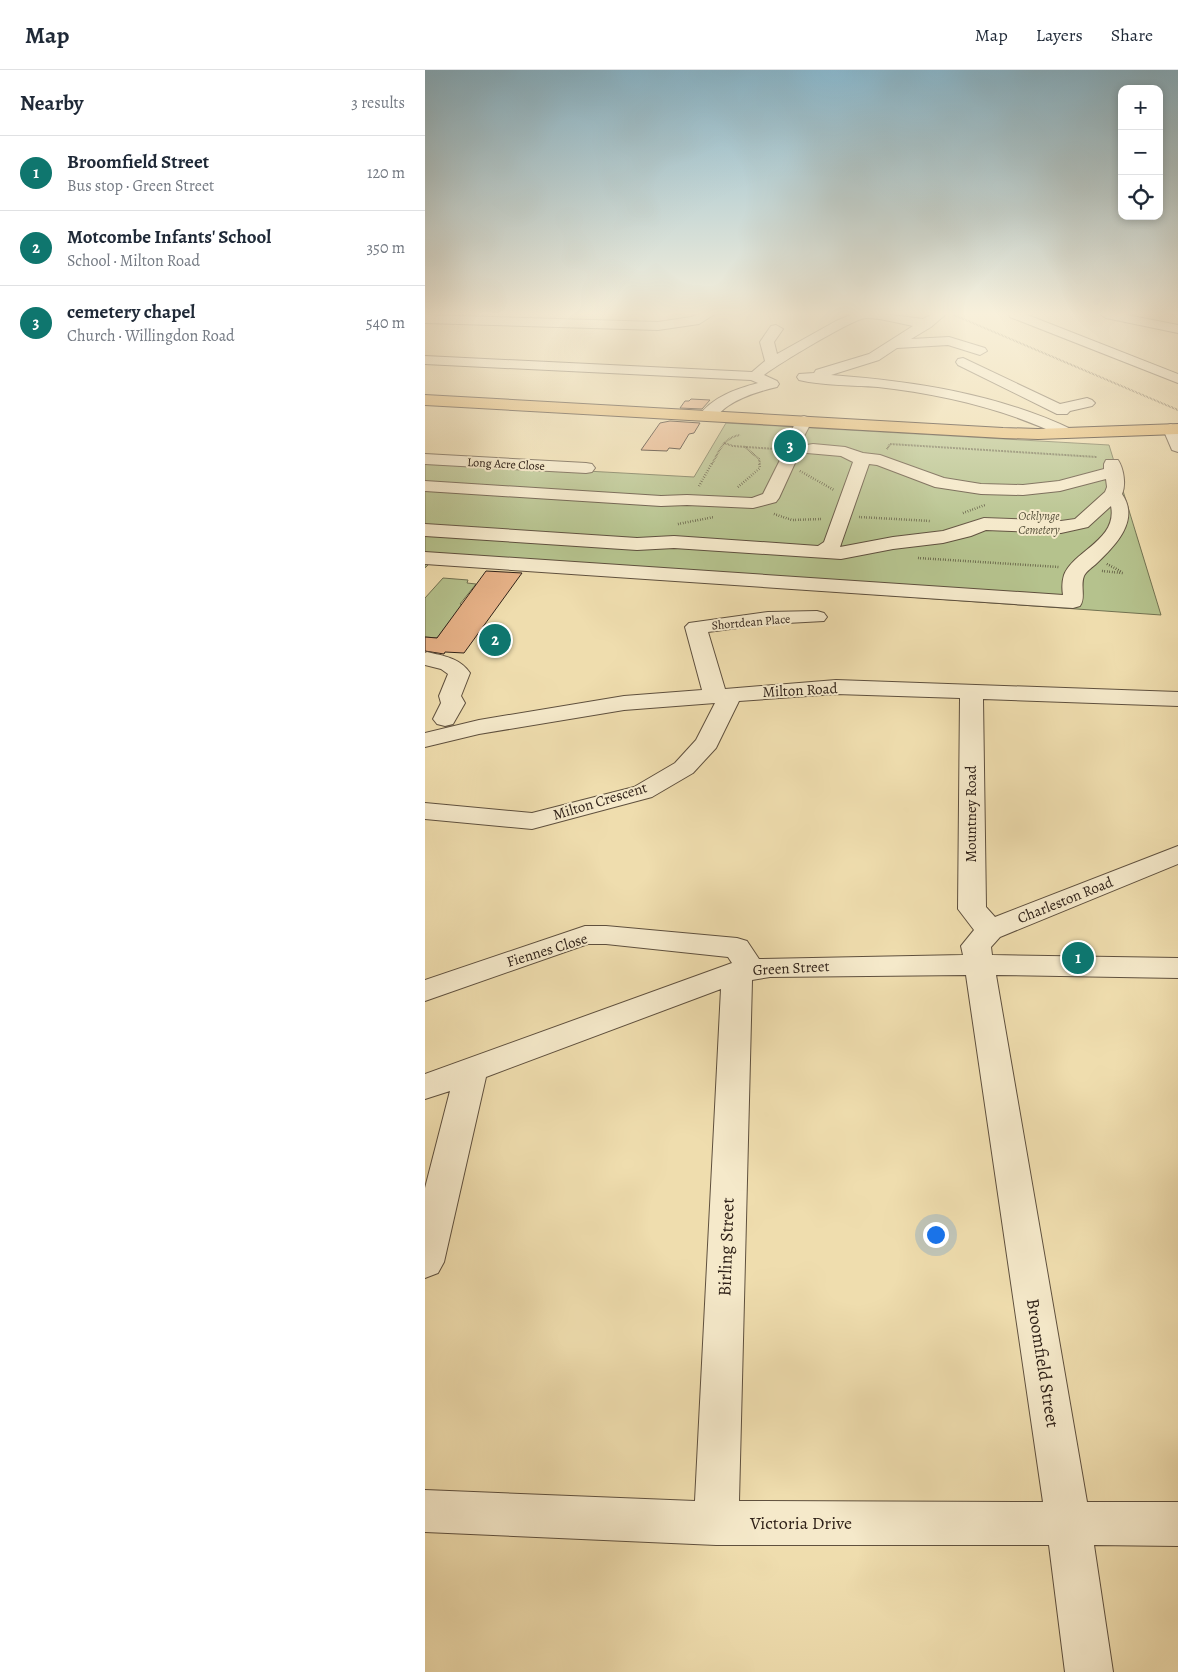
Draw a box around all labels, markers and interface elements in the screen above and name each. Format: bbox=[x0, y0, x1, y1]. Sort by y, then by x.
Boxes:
text: Map bbox=[25, 19, 69, 51]
text: Map bbox=[975, 23, 1008, 47]
text: Layers bbox=[1036, 23, 1083, 47]
text: Share bbox=[1111, 23, 1153, 47]
map controls bbox=[1118, 85, 1163, 220]
button: + bbox=[1118, 85, 1163, 130]
text: Nearby bbox=[20, 89, 83, 117]
text: 3 results bbox=[351, 92, 405, 114]
button: − bbox=[1118, 130, 1163, 175]
text: Broomfield Street bbox=[67, 149, 209, 175]
text: 1 bbox=[33, 162, 39, 184]
text: 120 m bbox=[367, 162, 405, 184]
text: Bus stop · Green Street bbox=[67, 175, 214, 197]
button: locate bbox=[1118, 175, 1163, 220]
text: Motcombe Infants' School bbox=[67, 224, 271, 250]
text: 2 bbox=[32, 237, 40, 259]
text: 350 m bbox=[366, 237, 405, 259]
text: School · Milton Road bbox=[67, 250, 200, 272]
text: cemetery chapel bbox=[67, 299, 195, 325]
text: 3 bbox=[33, 312, 39, 334]
text: 540 m bbox=[366, 312, 405, 334]
text: Church · Willingdon Road bbox=[67, 325, 235, 347]
pin: 3 bbox=[774, 427, 806, 465]
street label: Long Acre Close bbox=[467, 454, 545, 474]
park label: Ocklynge Cemetery bbox=[1018, 508, 1061, 538]
street label: Shortdean Place bbox=[711, 611, 791, 633]
pin: 2 bbox=[479, 621, 511, 659]
street label: Milton Road bbox=[762, 678, 839, 702]
street label: Mountney Road bbox=[961, 765, 981, 863]
street label: Milton Crescent bbox=[550, 777, 650, 825]
street label: Charleston Road bbox=[1014, 871, 1117, 928]
street label: Fiennes Close bbox=[504, 928, 590, 972]
pin: 1 bbox=[1062, 939, 1094, 977]
street label: Green Street bbox=[752, 956, 830, 980]
street label: Birling Street bbox=[712, 1197, 740, 1297]
your location bbox=[923, 1222, 949, 1248]
street label: Broomfield Street bbox=[1021, 1297, 1065, 1429]
street label: Victoria Drive bbox=[749, 1511, 852, 1535]

